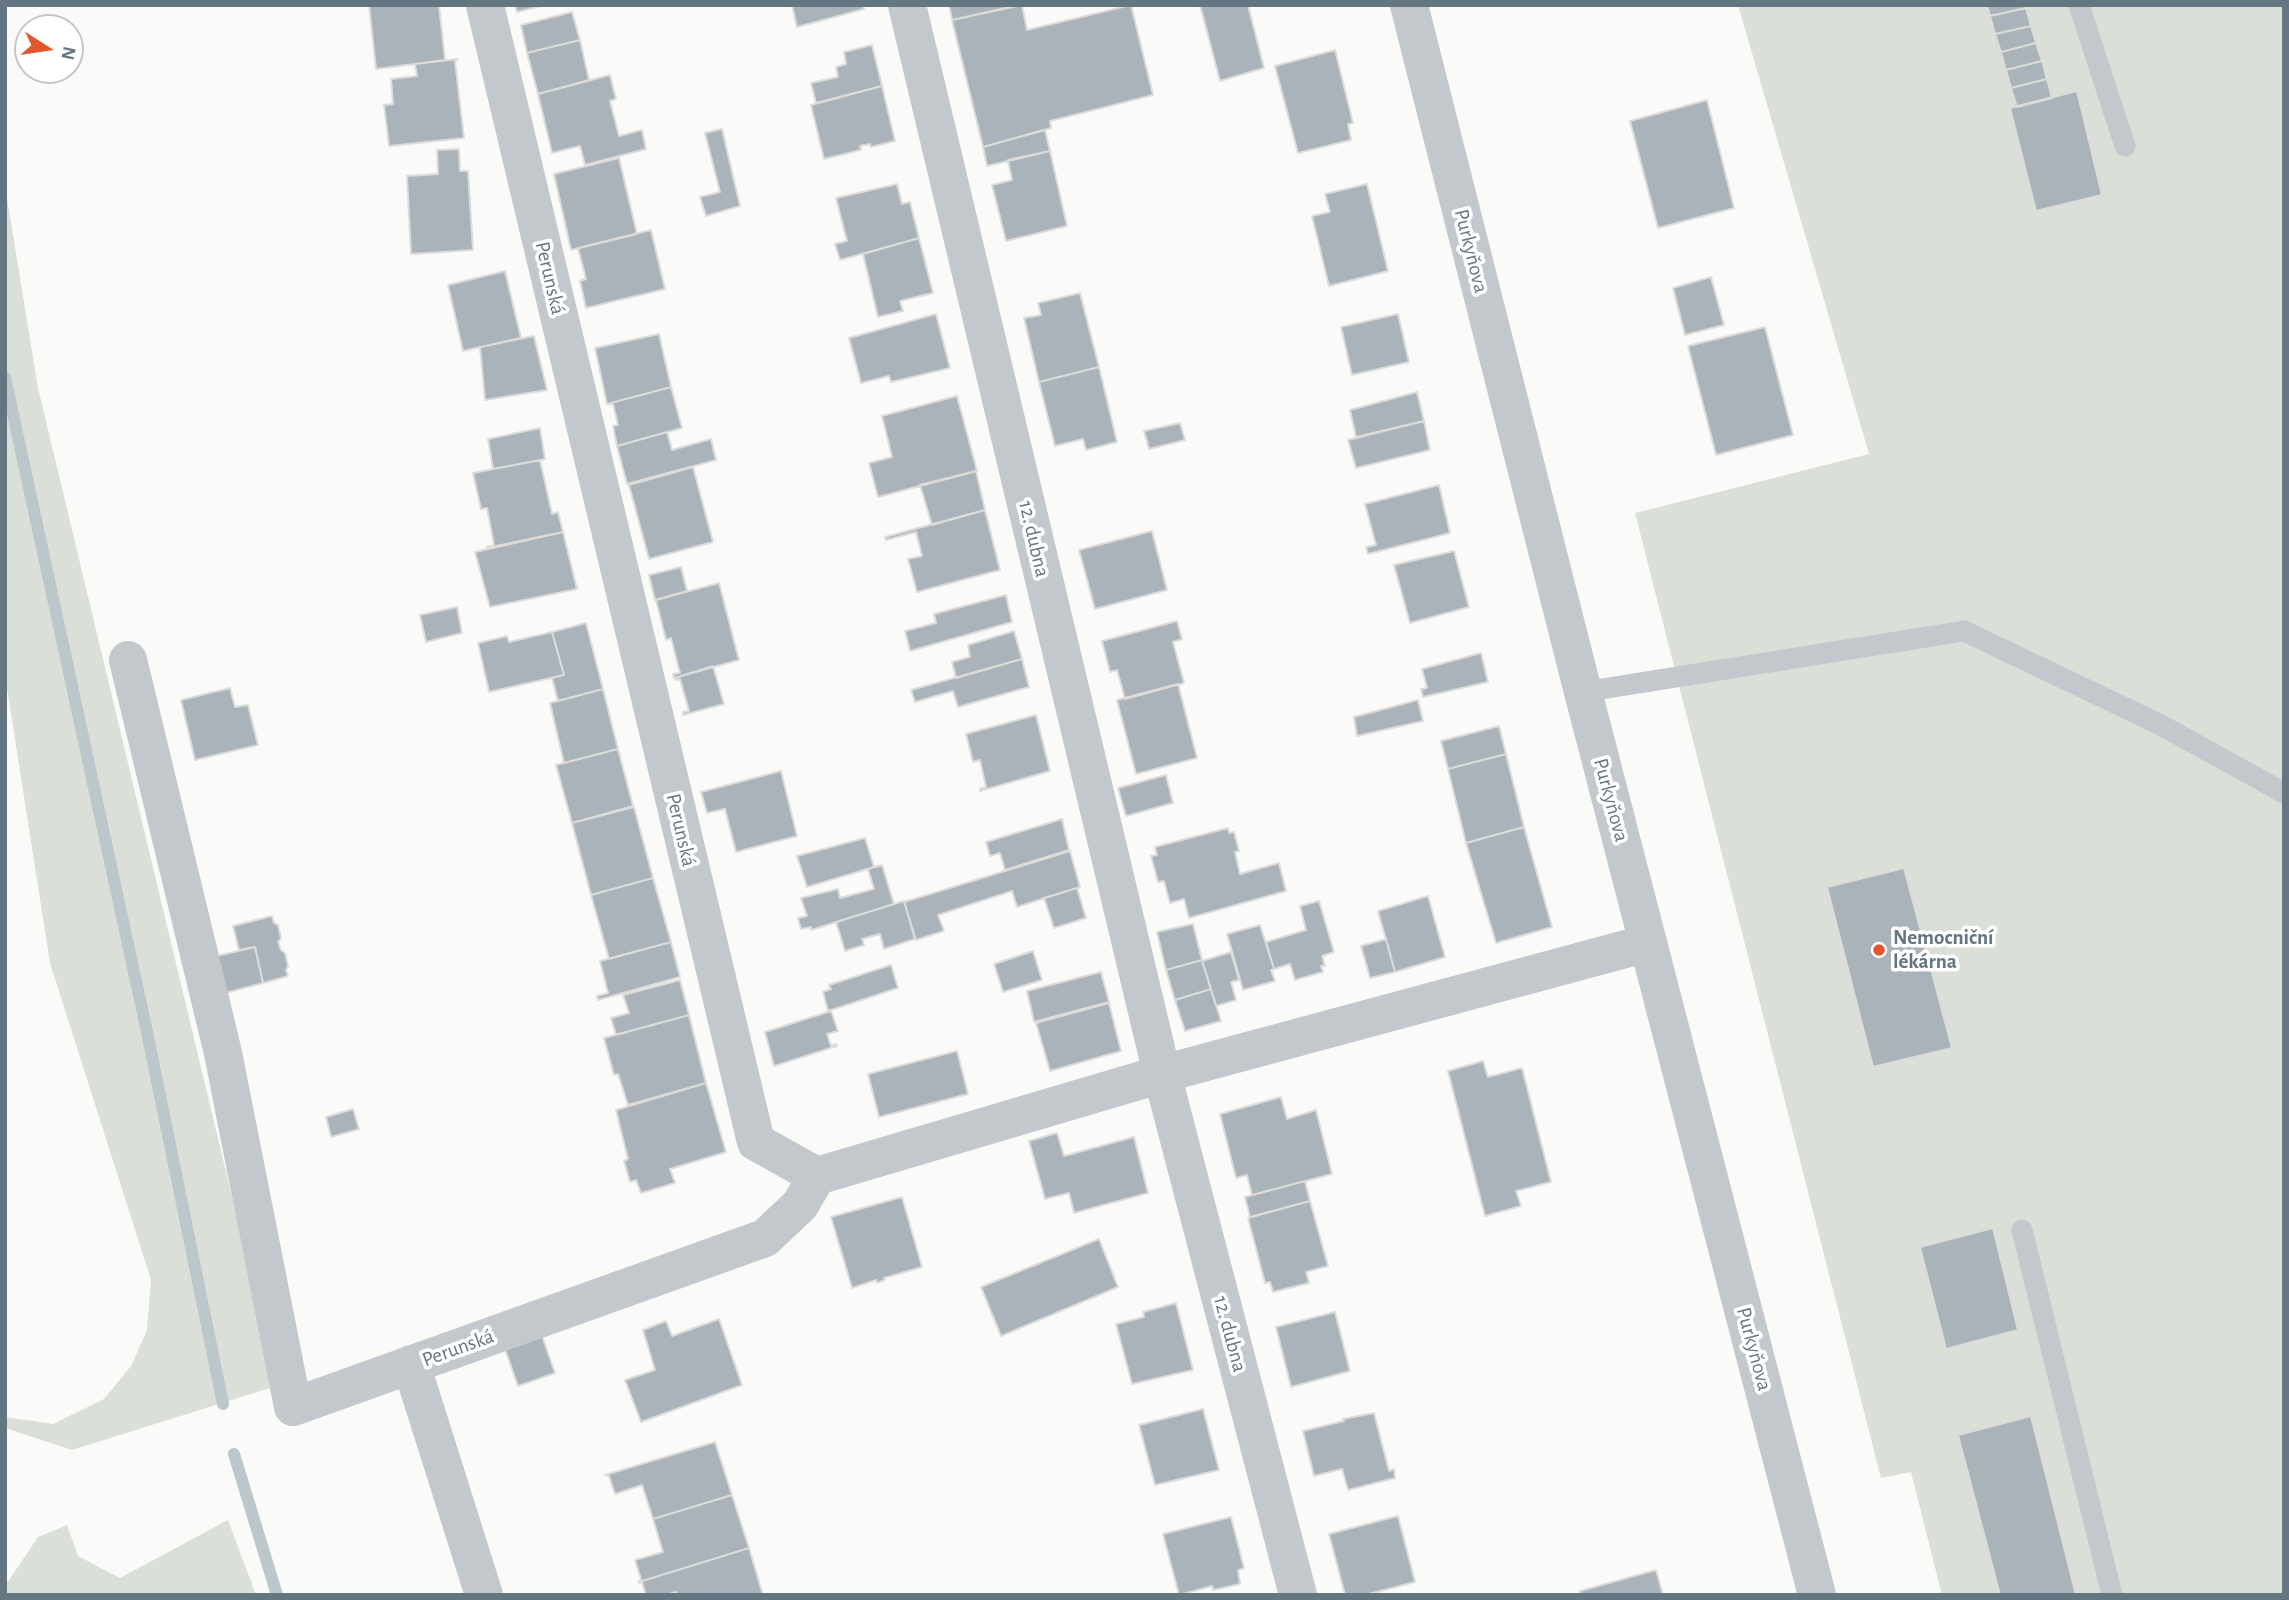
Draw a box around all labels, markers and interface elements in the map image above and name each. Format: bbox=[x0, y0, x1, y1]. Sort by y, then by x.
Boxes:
north arrow bbox=[14, 14, 84, 84]
text: N bbox=[57, 45, 79, 61]
street label: Purkyňova bbox=[1448, 206, 1494, 296]
street label: Perunská bbox=[529, 239, 571, 317]
street label: 12. dubna bbox=[1013, 498, 1055, 580]
street label: Purkyňova bbox=[1588, 755, 1634, 845]
street label: Perunská bbox=[660, 791, 702, 869]
place label: Nemocniční lékárna bbox=[1893, 925, 1994, 975]
marker: Nemocniční lékárna bbox=[1871, 942, 1887, 958]
street label: 12. dubna bbox=[1208, 1293, 1252, 1375]
street label: Purkyňova bbox=[1731, 1304, 1777, 1394]
street label: Perunská bbox=[419, 1323, 497, 1373]

